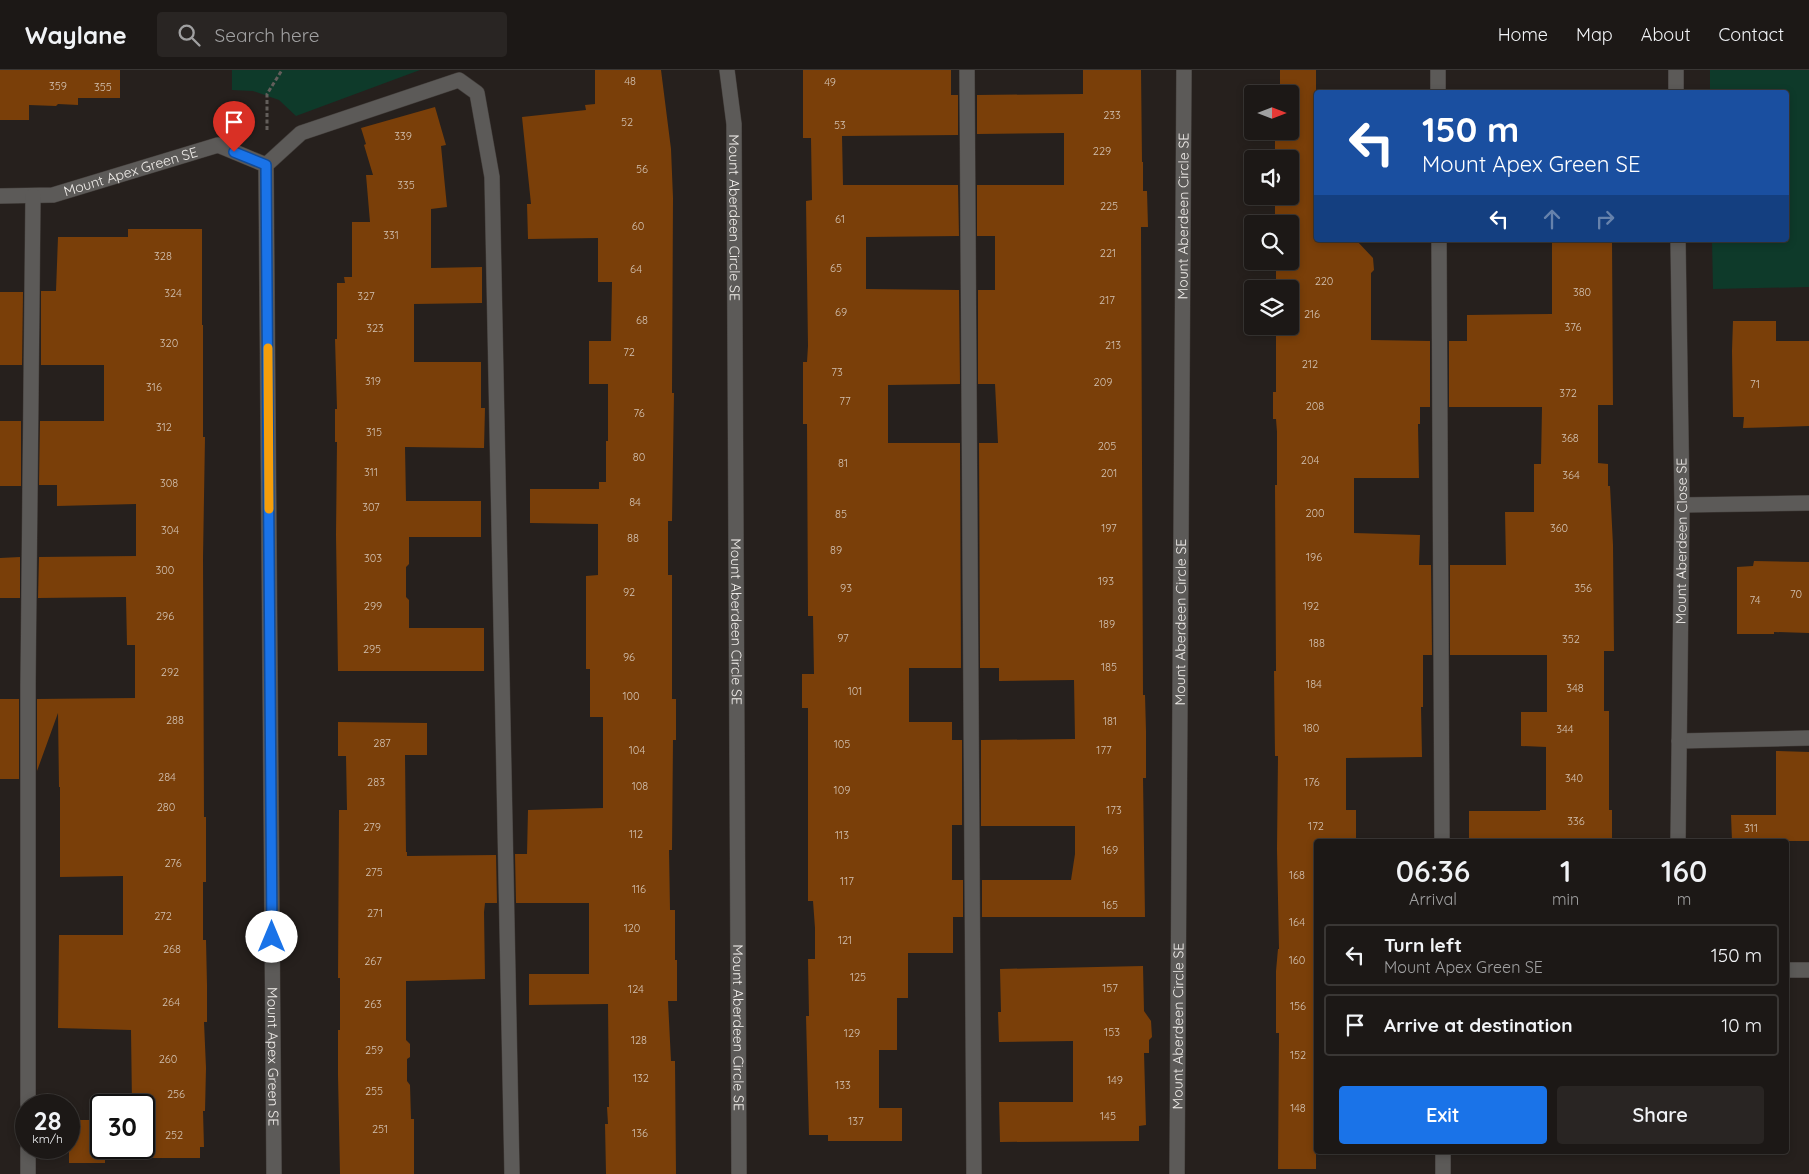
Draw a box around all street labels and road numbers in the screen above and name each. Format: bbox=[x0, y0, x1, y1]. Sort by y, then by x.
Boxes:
street label: Mount Aberdeen Circle SE bbox=[1174, 133, 1193, 299]
street label: Mount Aberdeen Circle SE bbox=[725, 134, 744, 301]
street label: Mount Apex Green SE bbox=[61, 143, 200, 200]
street label: Mount Aberdeen Close SE bbox=[1672, 458, 1691, 624]
street label: Mount Aberdeen Circle SE bbox=[727, 538, 746, 705]
street label: Mount Aberdeen Circle SE bbox=[1171, 539, 1190, 705]
street label: Mount Aberdeen Circle SE bbox=[1168, 943, 1187, 1109]
street label: Mount Aberdeen Circle SE bbox=[729, 944, 748, 1111]
street label: Mount Apex Green SE bbox=[264, 987, 283, 1126]

